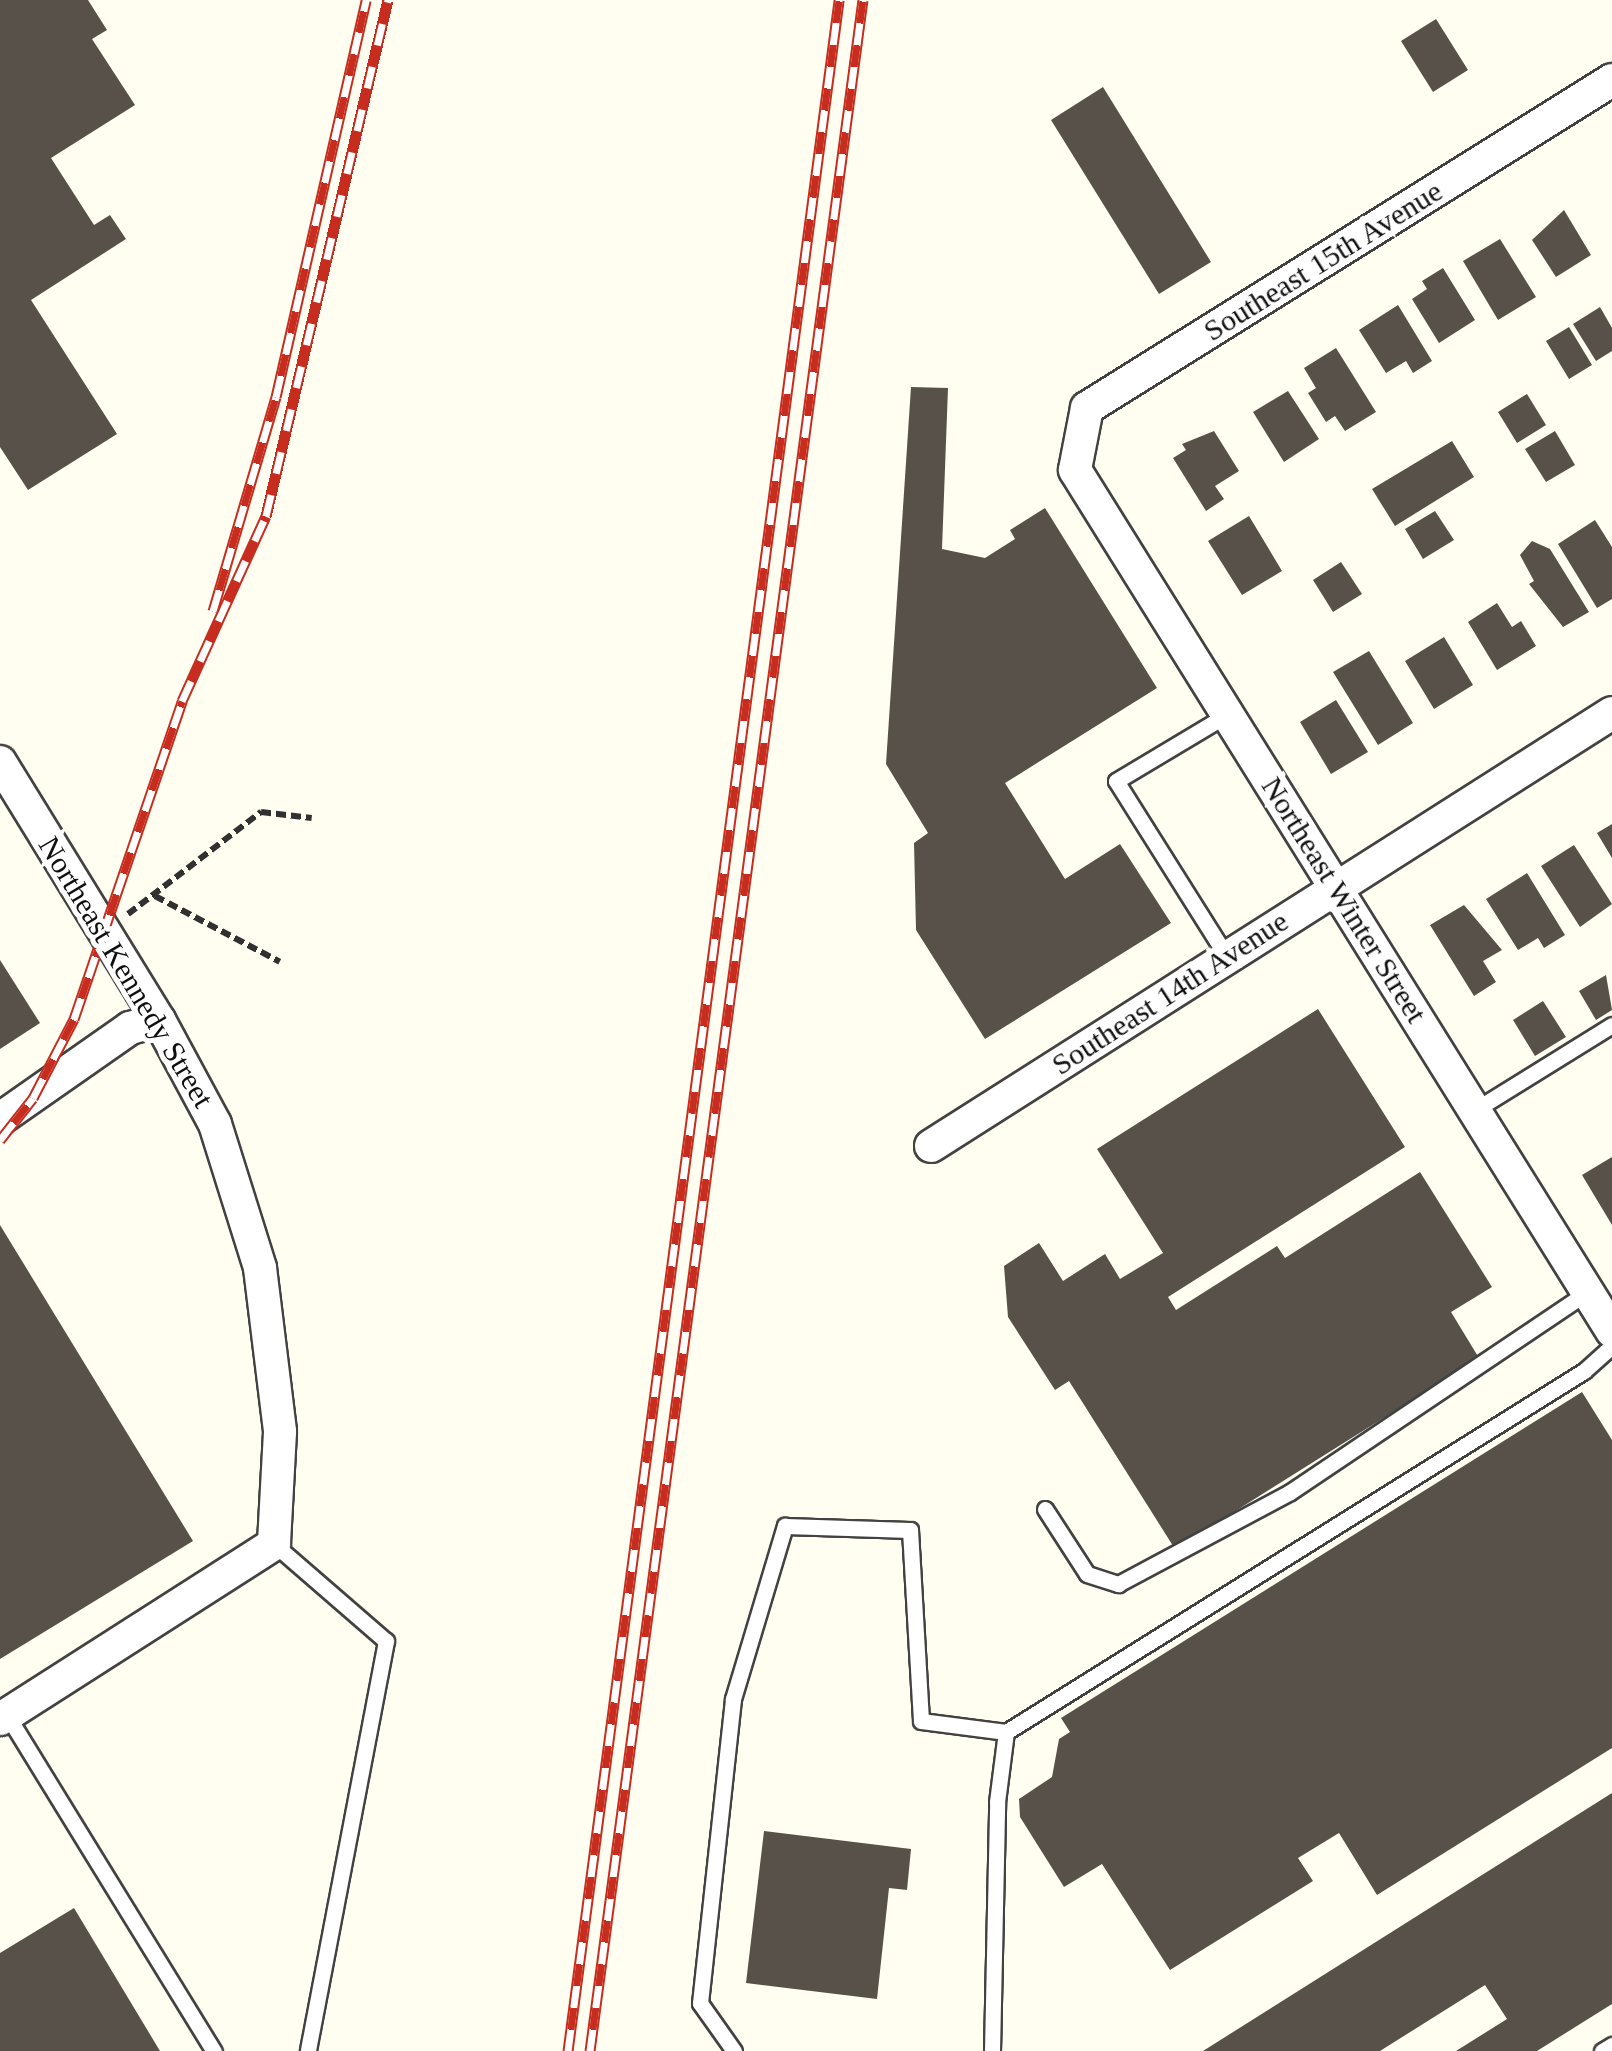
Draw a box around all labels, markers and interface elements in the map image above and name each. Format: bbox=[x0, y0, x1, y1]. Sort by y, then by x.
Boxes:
street label: Southeast 15th Avenue bbox=[1196, 173, 1450, 349]
street label: Northeast Winter Street bbox=[1254, 770, 1434, 1030]
street label: Northeast Kennedy Street bbox=[31, 830, 221, 1114]
street label: Southeast 14th Avenue bbox=[1044, 903, 1296, 1083]

